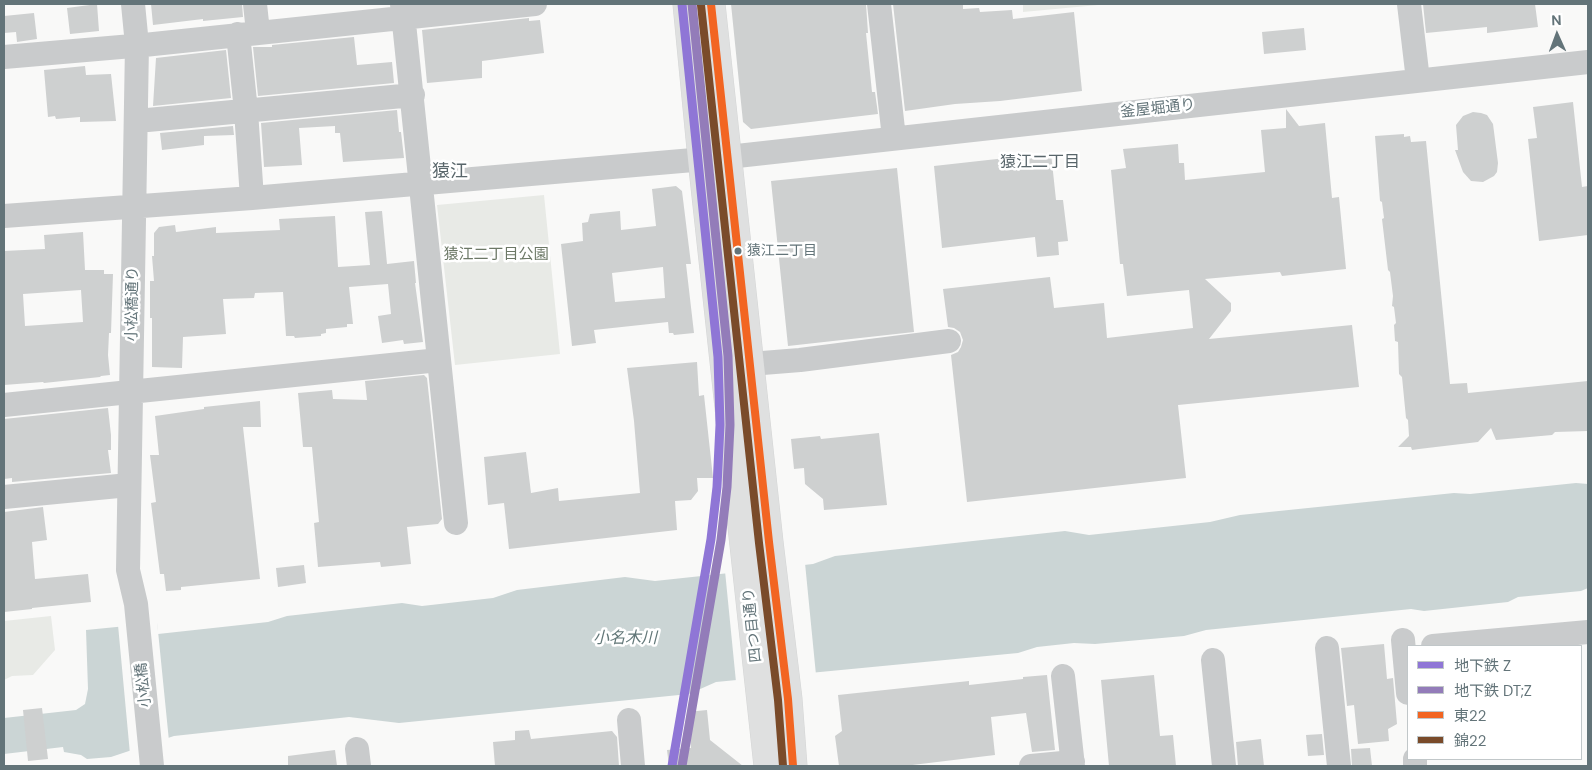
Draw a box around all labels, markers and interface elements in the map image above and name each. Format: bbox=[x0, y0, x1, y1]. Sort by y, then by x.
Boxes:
north arrow bbox=[1532, 10, 1582, 60]
text: N bbox=[1551, 11, 1562, 29]
street label: 釜屋堀通り bbox=[1120, 96, 1196, 122]
district label: 猿江二丁目 bbox=[1000, 153, 1080, 173]
district label: 猿江 bbox=[432, 161, 468, 183]
place label: 猿江二丁目 bbox=[747, 243, 817, 259]
park label: 猿江二丁目公園 bbox=[444, 246, 548, 264]
marker: 猿江二丁目 bbox=[733, 246, 743, 256]
street label: 小松橋通り bbox=[123, 266, 143, 342]
street label: 四つ目通り bbox=[740, 587, 766, 663]
water label: 小名木川 bbox=[593, 629, 657, 649]
legend bbox=[1407, 645, 1582, 760]
text: 地下鉄 Z bbox=[1454, 656, 1511, 676]
street label: 小松橋 bbox=[133, 662, 155, 708]
text: 地下鉄 DT;Z bbox=[1454, 681, 1532, 701]
text: 東22 bbox=[1454, 706, 1486, 726]
text: 錦22 bbox=[1454, 731, 1486, 751]

